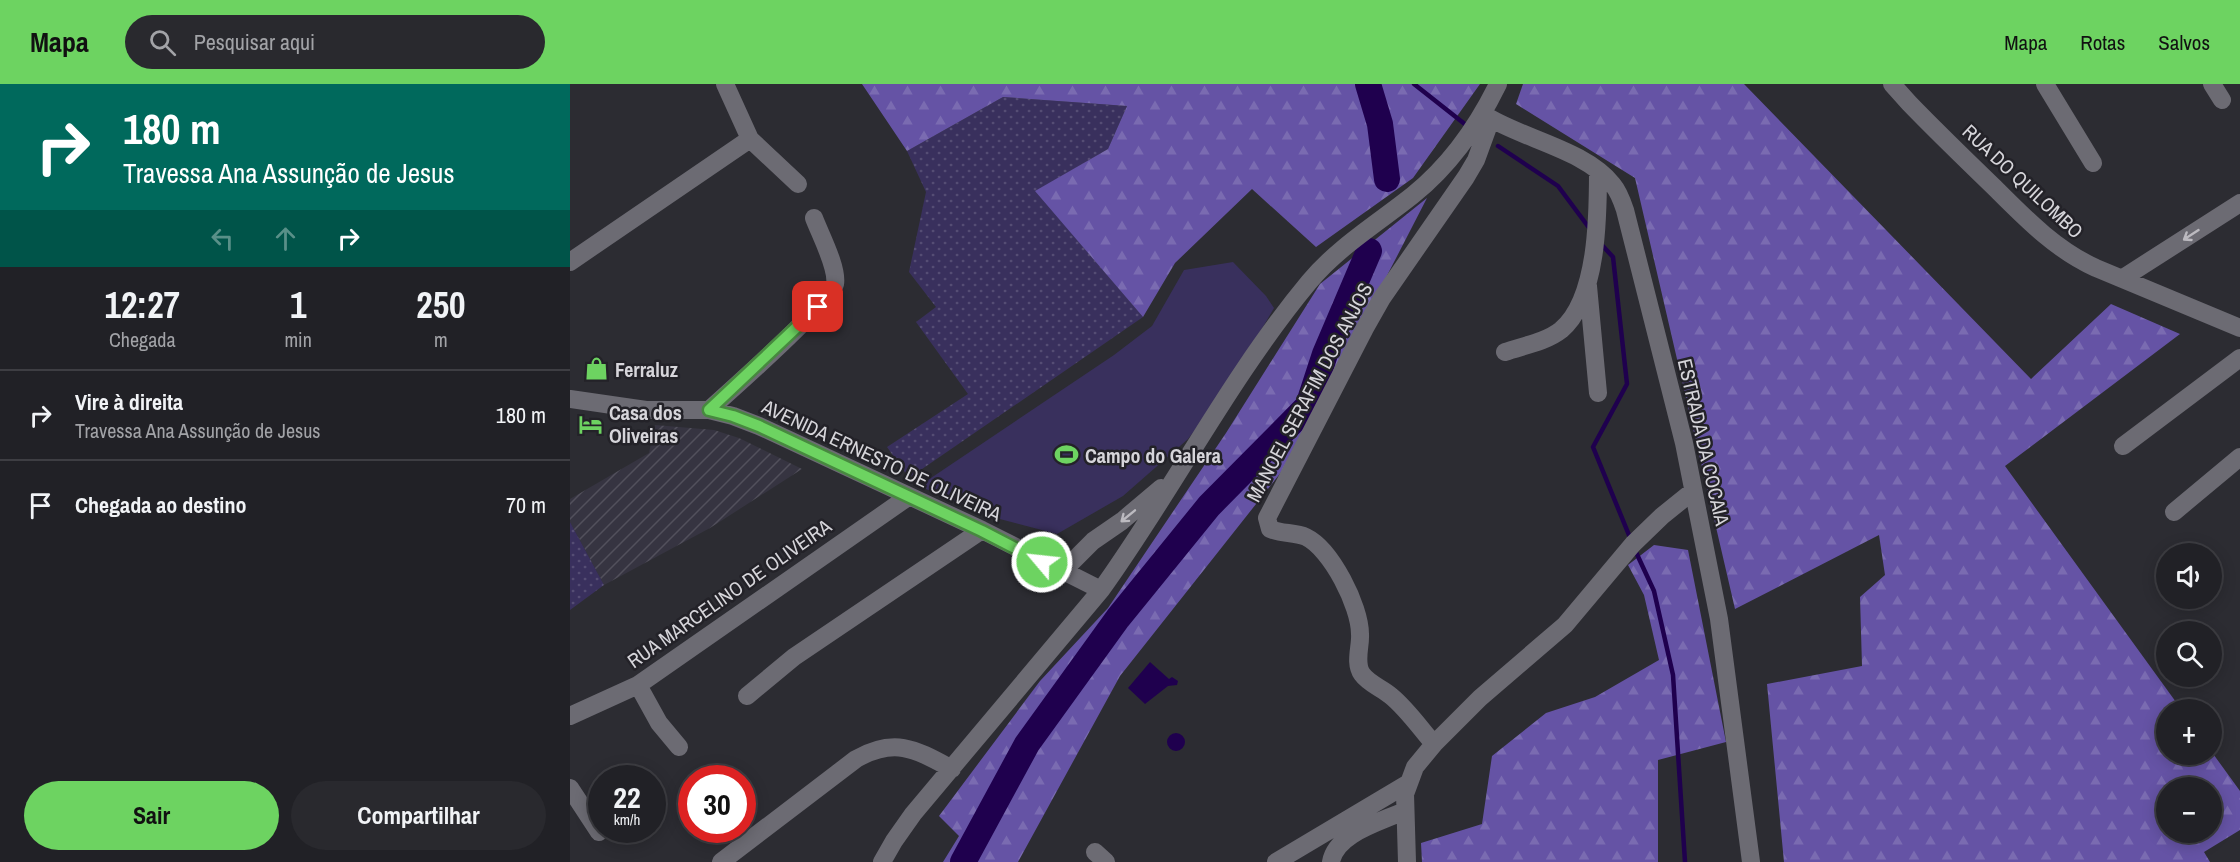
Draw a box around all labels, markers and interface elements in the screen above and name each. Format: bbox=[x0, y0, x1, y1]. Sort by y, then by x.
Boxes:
search box bbox=[125, 15, 545, 69]
text: Mapa bbox=[30, 23, 89, 61]
icon: search bbox=[146, 26, 179, 59]
text: Pesquisar aqui bbox=[194, 27, 315, 57]
text: Mapa bbox=[2004, 28, 2047, 57]
text: Rotas bbox=[2080, 28, 2125, 57]
text: Salvos bbox=[2158, 28, 2210, 57]
text: 180 m bbox=[123, 101, 221, 157]
icon: right bbox=[24, 108, 102, 186]
street label: RUA DO QUILOMBO bbox=[1957, 118, 2089, 244]
text: Travessa Ana Assunção de Jesus bbox=[123, 155, 455, 191]
icon: left bbox=[206, 222, 239, 255]
icon: ahead bbox=[269, 222, 302, 255]
icon: right bbox=[332, 222, 365, 255]
one-way arrow bbox=[2183, 229, 2200, 241]
street label: MANOEL SERAFIM DOS ANJOS bbox=[1240, 278, 1378, 506]
text: 12:27 bbox=[104, 281, 180, 329]
text: 1 bbox=[290, 281, 306, 329]
text: 250 bbox=[416, 281, 466, 329]
pin bbox=[792, 281, 843, 332]
icon: arrive bbox=[801, 290, 834, 323]
text: Chegada bbox=[109, 326, 176, 353]
text: min bbox=[284, 326, 312, 353]
text: m bbox=[434, 326, 448, 353]
shop icon: Ferraluz bbox=[584, 356, 610, 382]
place label: Ferraluz bbox=[615, 356, 678, 383]
street label: ESTRADA DA COCAIA bbox=[1672, 356, 1736, 528]
text: Vire à direita bbox=[75, 387, 183, 417]
street label: AVENIDA ERNESTO DE OLIVEIRA bbox=[757, 392, 1006, 527]
icon: right bbox=[24, 399, 57, 432]
place label: Casa dos Oliveiras bbox=[609, 399, 682, 449]
text: 180 m bbox=[496, 400, 546, 430]
hotel icon: Casa dos Oliveiras bbox=[578, 411, 604, 437]
text: Travessa Ana Assunção de Jesus bbox=[75, 417, 321, 444]
sports icon: Campo do Galera bbox=[1054, 442, 1080, 468]
place label: Campo do Galera bbox=[1085, 442, 1221, 469]
icon: arrive bbox=[24, 489, 57, 522]
text: Chegada ao destino bbox=[75, 490, 246, 520]
text: 70 m bbox=[506, 490, 546, 520]
one-way arrow bbox=[1121, 509, 1136, 523]
street label: RUA MARCELINO DE OLIVEIRA bbox=[622, 512, 836, 674]
position arrow bbox=[1010, 530, 1074, 594]
map controls bbox=[2156, 543, 2222, 843]
button: sound bbox=[2156, 543, 2222, 609]
button: search bbox=[2156, 621, 2222, 687]
button: + bbox=[2156, 699, 2222, 765]
speed limit sign: 30 bbox=[678, 765, 756, 843]
text: 22 bbox=[613, 777, 641, 817]
button: − bbox=[2156, 777, 2222, 843]
button: Sair bbox=[24, 781, 279, 850]
button: Compartilhar bbox=[291, 781, 546, 850]
text: km/h bbox=[614, 809, 640, 830]

